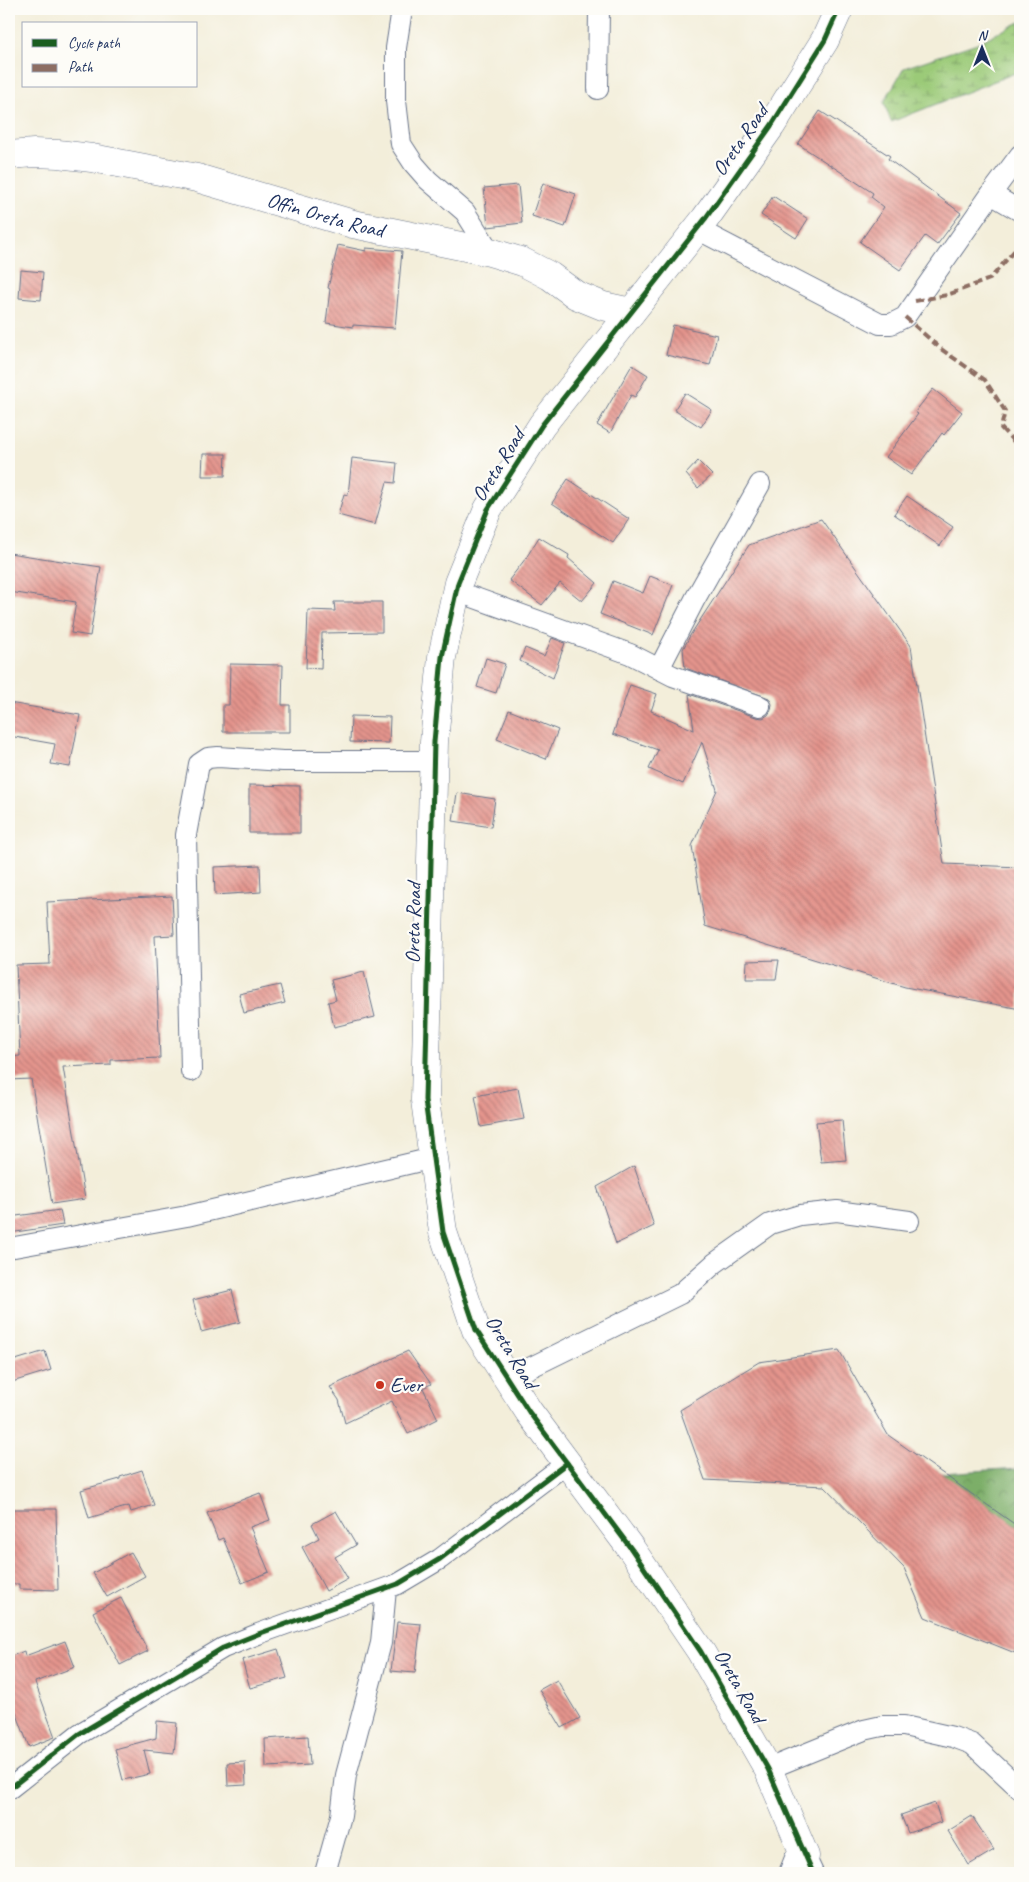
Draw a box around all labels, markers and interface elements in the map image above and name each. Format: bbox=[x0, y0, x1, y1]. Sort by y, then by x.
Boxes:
legend bbox=[22, 22, 198, 88]
north arrow bbox=[956, 22, 1006, 72]
text: N bbox=[978, 27, 989, 44]
text: Cycle path bbox=[68, 34, 120, 53]
text: Path bbox=[68, 58, 94, 77]
street label: Oreta Road bbox=[706, 97, 775, 181]
street label: Offin Oreta Road bbox=[264, 186, 390, 244]
street label: Oreta Road bbox=[465, 421, 532, 506]
street label: Oreta Road bbox=[399, 879, 427, 964]
street label: Oreta Road bbox=[480, 1311, 545, 1396]
place label: Ever bbox=[390, 1372, 424, 1398]
marker: Ever bbox=[374, 1379, 386, 1391]
street label: Oreta Road bbox=[708, 1644, 773, 1730]

